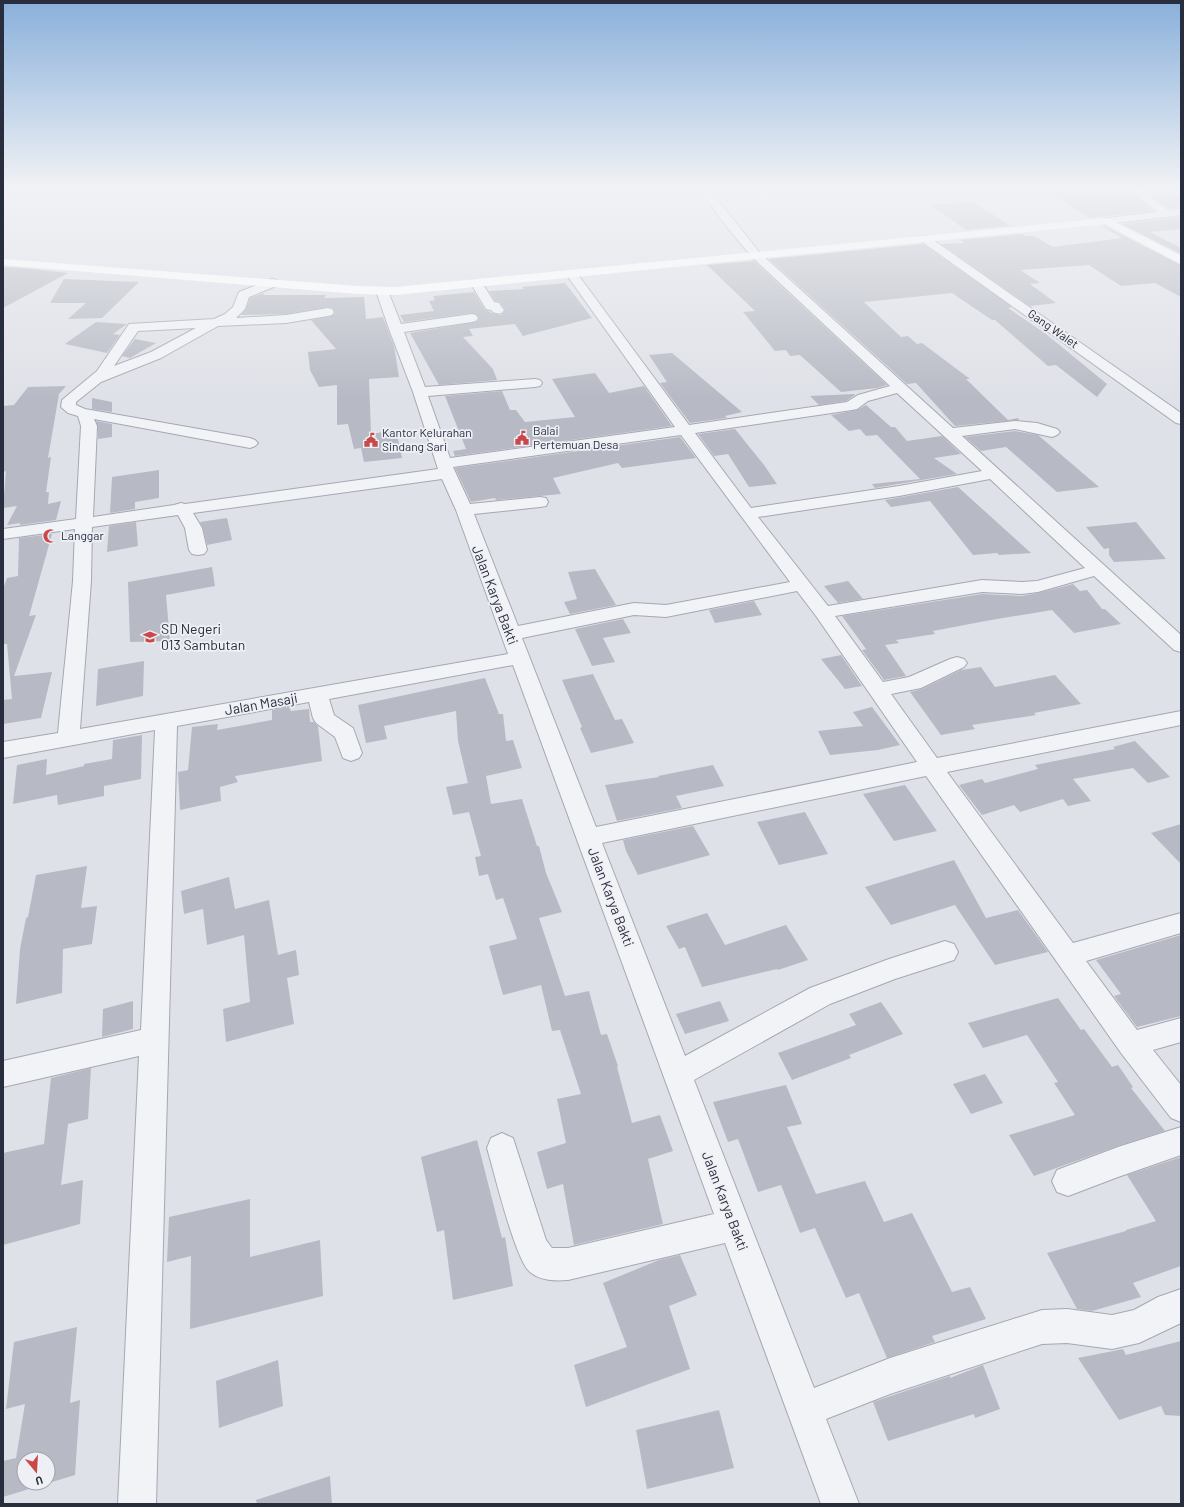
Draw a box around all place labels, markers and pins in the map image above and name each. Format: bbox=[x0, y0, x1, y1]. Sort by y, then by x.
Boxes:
place label: Balai Pertemuan Desa bbox=[533, 423, 618, 451]
place label: Kantor Kelurahan Sindang Sari bbox=[382, 425, 472, 453]
public building icon: Balai Pertemuan Desa bbox=[514, 430, 530, 446]
public building icon: Kantor Kelurahan Sindang Sari bbox=[363, 432, 379, 448]
mosque icon: Langgar bbox=[42, 528, 58, 544]
place label: Langgar bbox=[61, 528, 104, 542]
place label: SD Negeri 013 Sambutan bbox=[161, 620, 245, 653]
school or university icon: SD Negeri 013 Sambutan bbox=[142, 629, 158, 645]

